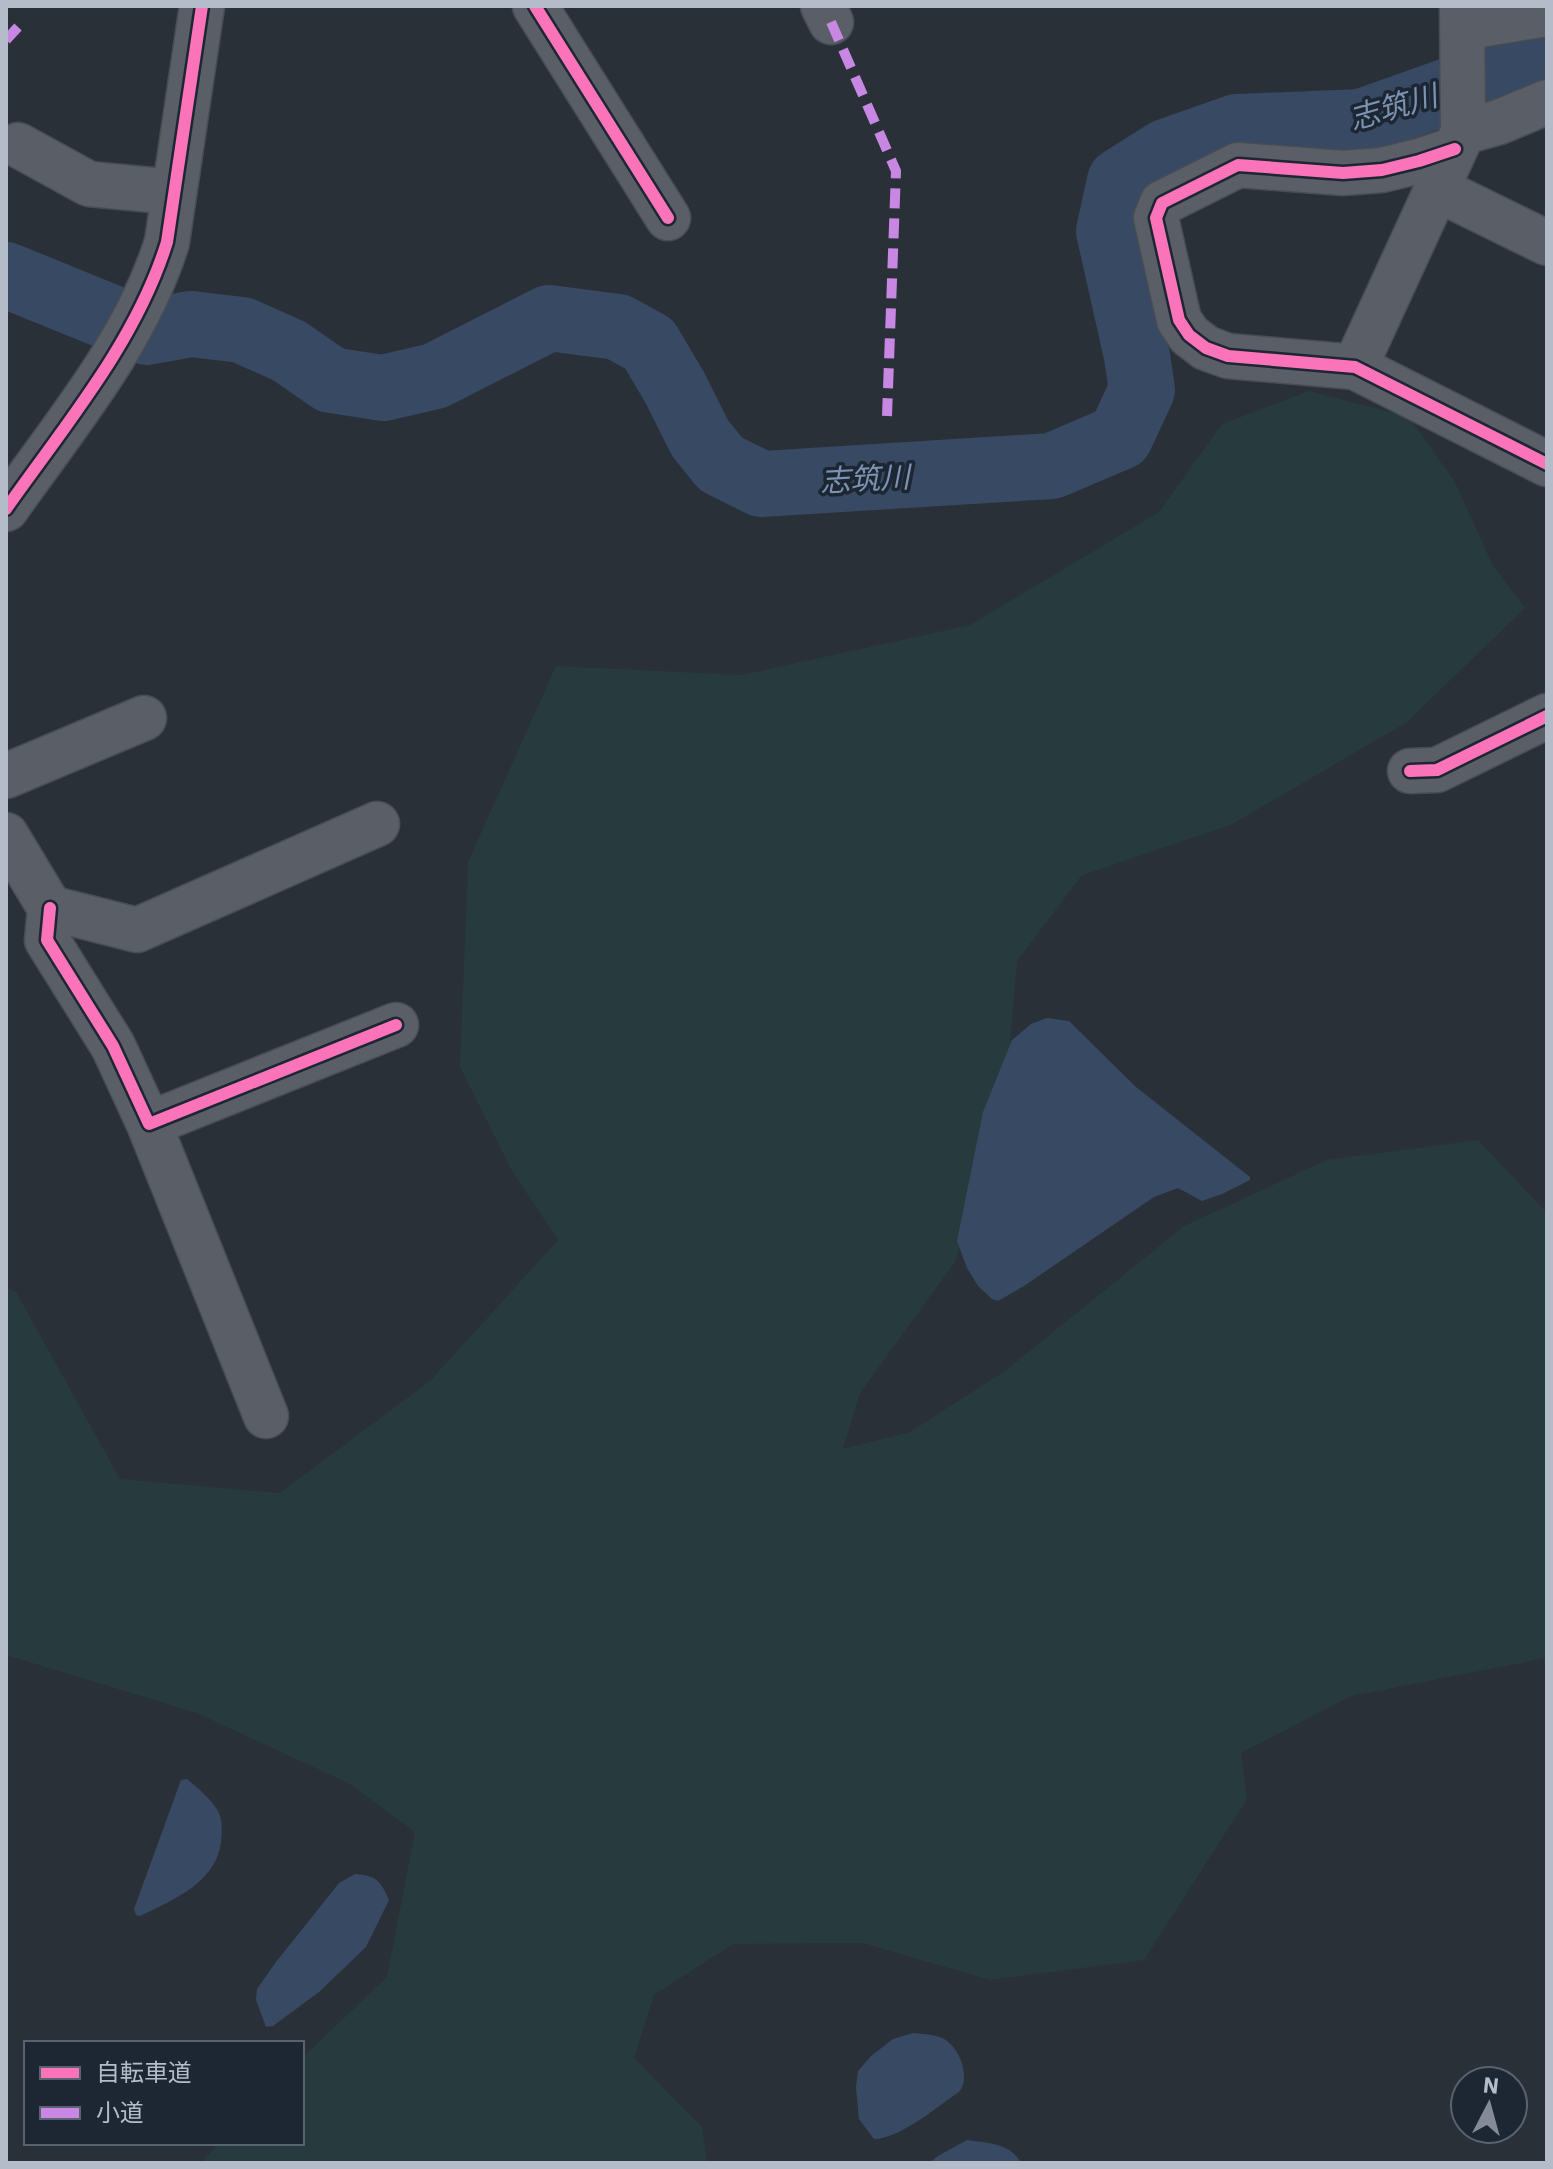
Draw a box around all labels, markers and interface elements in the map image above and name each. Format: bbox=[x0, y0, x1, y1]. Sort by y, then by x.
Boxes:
water label: 志筑川 bbox=[1344, 74, 1445, 137]
water label: 志筑川 bbox=[819, 456, 914, 500]
legend bbox=[24, 2041, 304, 2145]
text: 自転車道 bbox=[96, 2056, 192, 2088]
north arrow bbox=[1449, 2065, 1529, 2145]
text: N bbox=[1482, 2069, 1501, 2100]
text: 小道 bbox=[96, 2096, 144, 2128]

